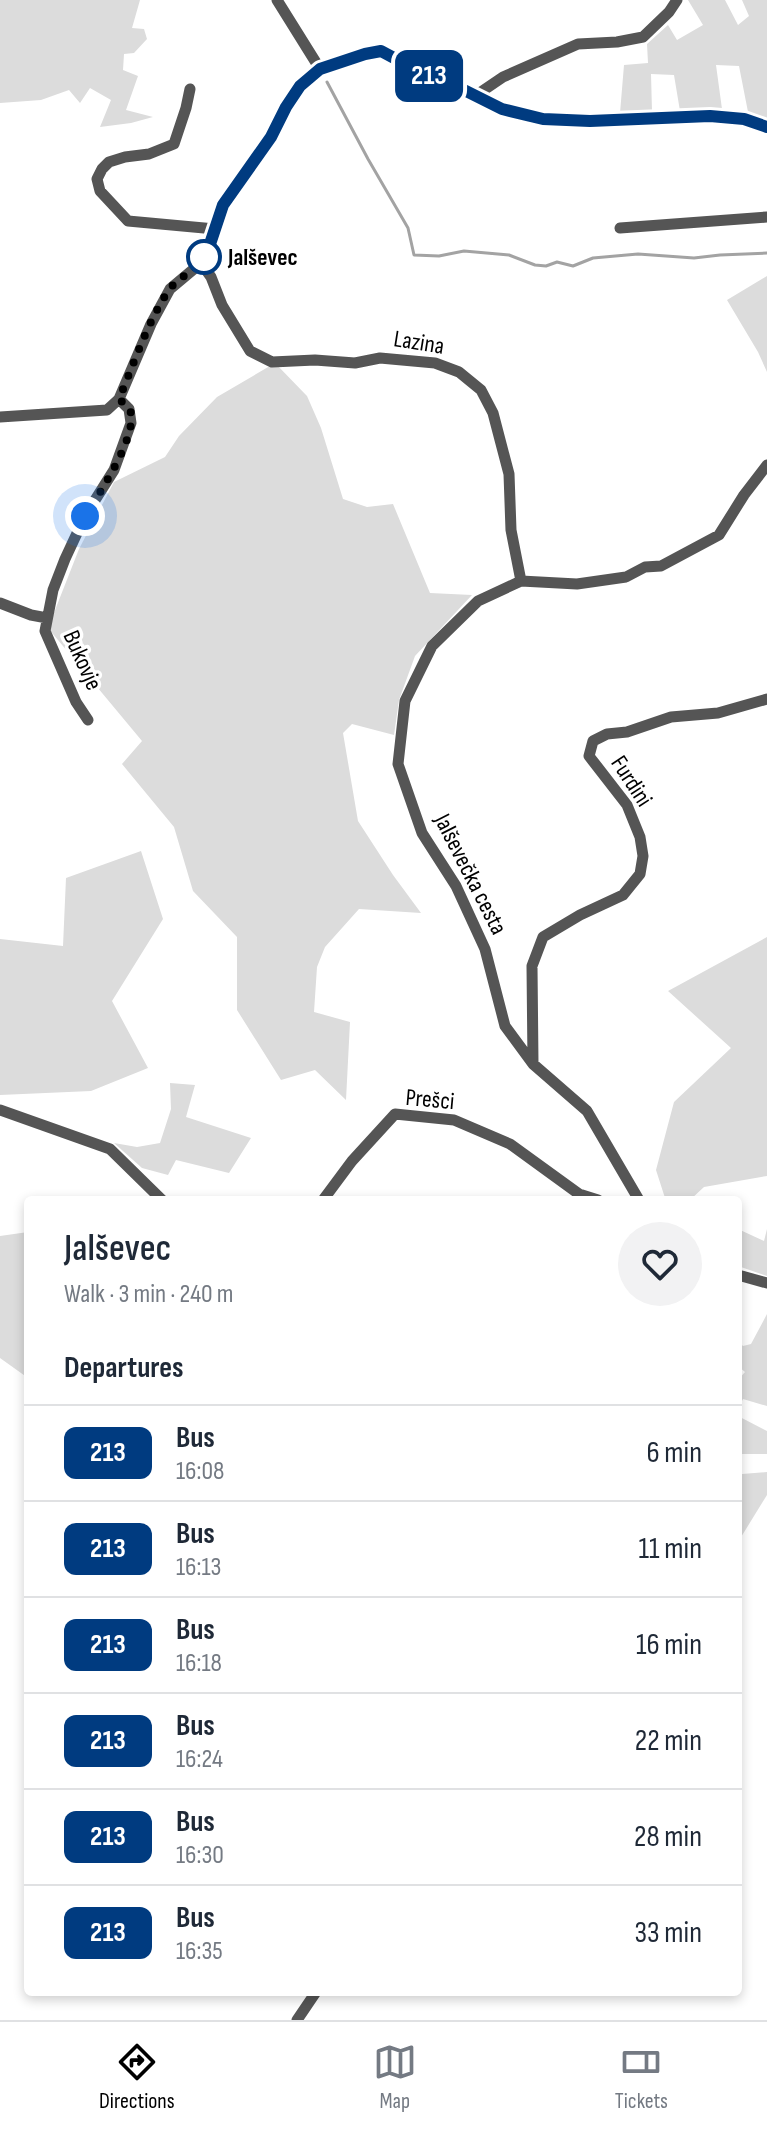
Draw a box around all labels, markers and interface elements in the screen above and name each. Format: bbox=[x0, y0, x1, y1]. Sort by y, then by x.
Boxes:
line badge: 213 bbox=[383, 50, 475, 102]
text: 213 bbox=[411, 59, 447, 92]
marker: Jalševec bbox=[187, 240, 221, 274]
place label: Jalševec bbox=[227, 243, 298, 272]
street label: Lazina bbox=[392, 324, 446, 361]
your location bbox=[65, 496, 105, 536]
street label: Bukovje bbox=[57, 626, 109, 695]
street label: Furdini bbox=[604, 750, 659, 812]
street label: Jalševečka cesta bbox=[427, 808, 513, 939]
street label: Prešci bbox=[404, 1083, 456, 1116]
button: heart bbox=[618, 1222, 702, 1306]
text: Jalševec bbox=[64, 1226, 171, 1271]
text: Walk · 3 min · 240 m bbox=[64, 1279, 233, 1310]
text: Departures bbox=[64, 1350, 184, 1386]
text: Bus bbox=[176, 1420, 215, 1456]
text: 6 min bbox=[646, 1435, 702, 1471]
text: 213 bbox=[90, 1436, 126, 1469]
text: 16:08 bbox=[176, 1456, 224, 1487]
text: Bus bbox=[176, 1516, 215, 1552]
text: 11 min bbox=[639, 1531, 702, 1567]
text: 213 bbox=[90, 1532, 126, 1565]
text: 16:13 bbox=[176, 1552, 221, 1583]
text: Bus bbox=[176, 1612, 215, 1648]
text: 16 min bbox=[636, 1627, 702, 1663]
text: 213 bbox=[90, 1628, 126, 1661]
text: 16:18 bbox=[176, 1648, 222, 1679]
text: Bus bbox=[176, 1708, 215, 1744]
text: 22 min bbox=[635, 1723, 702, 1759]
text: 213 bbox=[90, 1724, 126, 1757]
text: 16:24 bbox=[176, 1744, 223, 1775]
text: Bus bbox=[176, 1804, 215, 1840]
text: 28 min bbox=[634, 1819, 702, 1855]
text: 213 bbox=[90, 1820, 126, 1853]
text: 16:30 bbox=[176, 1840, 224, 1871]
text: Bus bbox=[176, 1900, 215, 1936]
text: 33 min bbox=[634, 1915, 702, 1951]
text: 213 bbox=[90, 1916, 126, 1949]
text: 16:35 bbox=[176, 1936, 223, 1967]
tab: Directions bbox=[99, 2040, 175, 2115]
tab: Map bbox=[373, 2040, 417, 2115]
tab: Tickets bbox=[615, 2040, 668, 2115]

